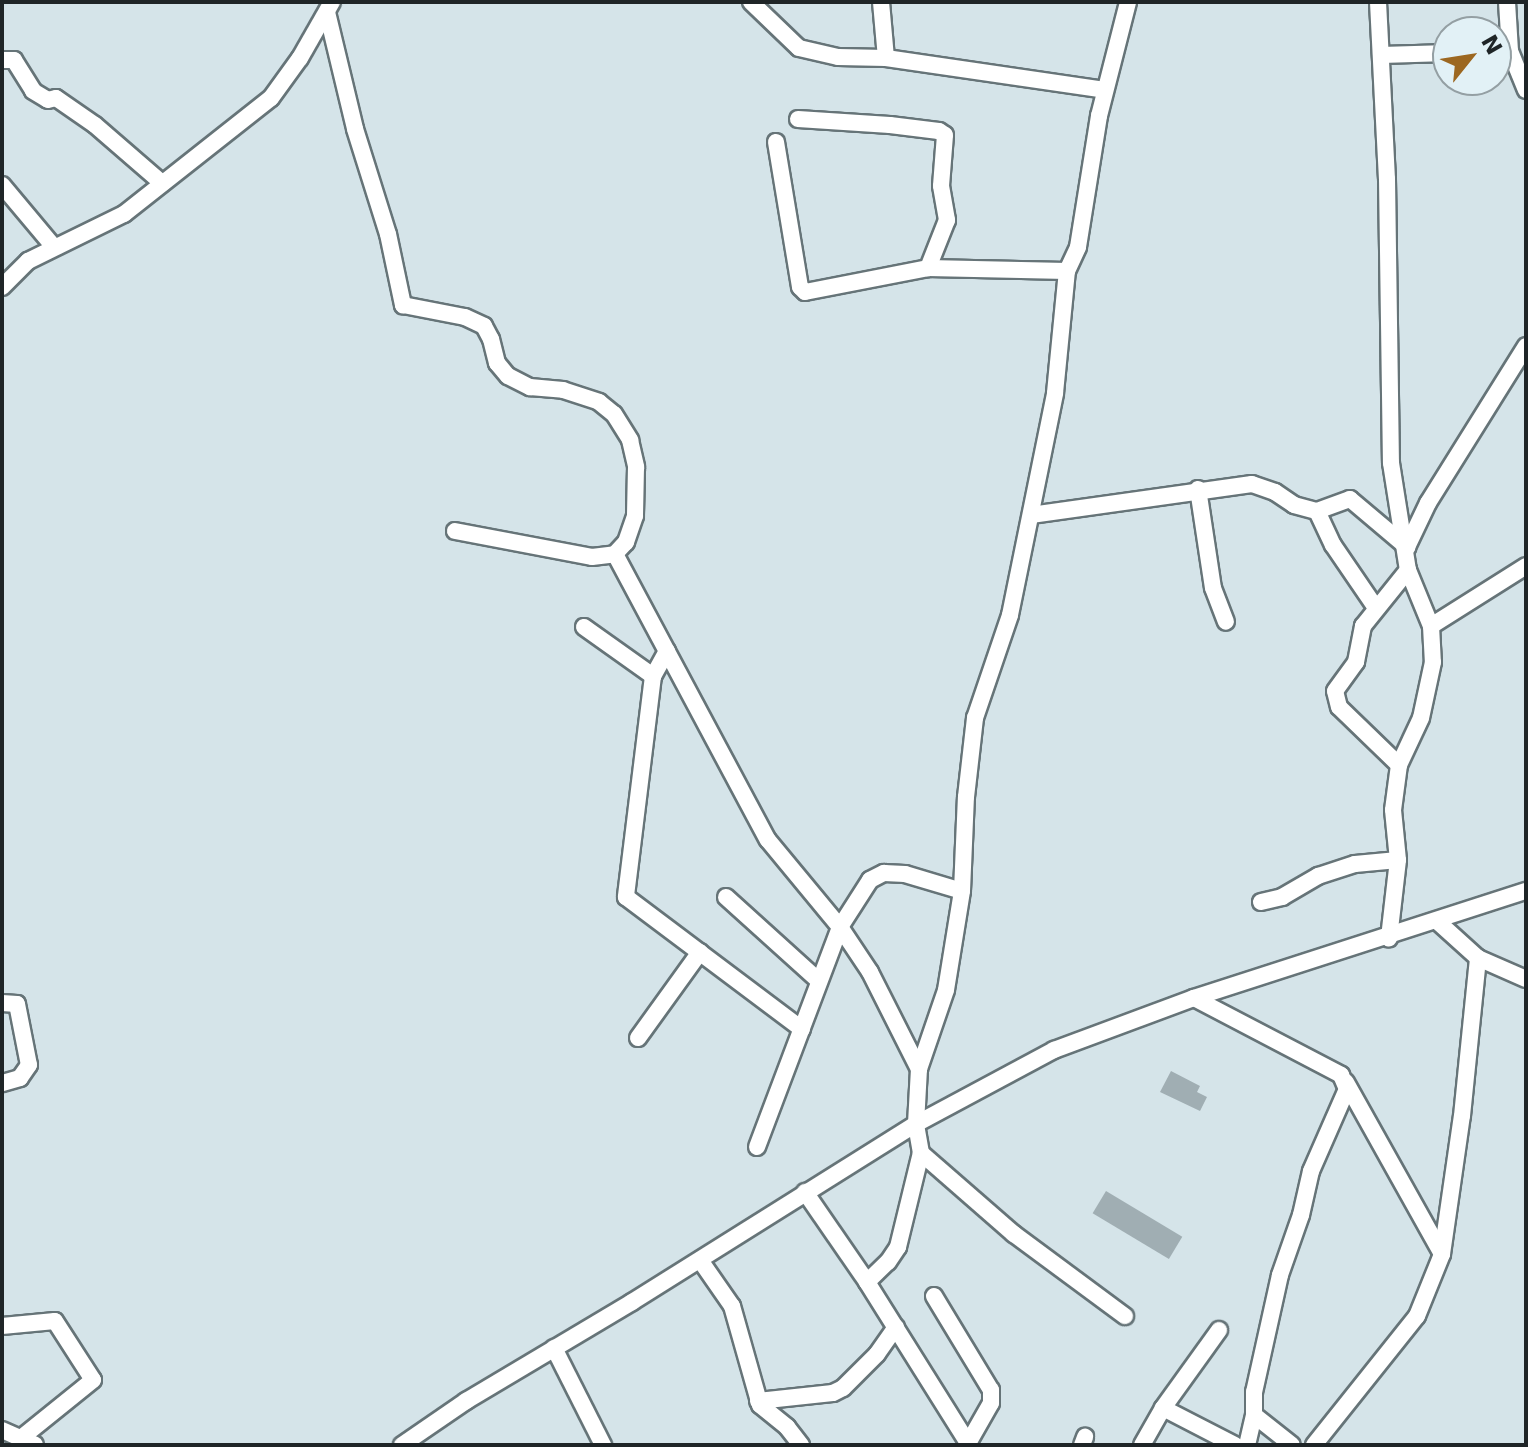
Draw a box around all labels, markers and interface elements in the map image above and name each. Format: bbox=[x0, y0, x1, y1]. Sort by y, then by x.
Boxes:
north arrow bbox=[1432, 16, 1512, 96]
text: N bbox=[1476, 31, 1507, 59]

